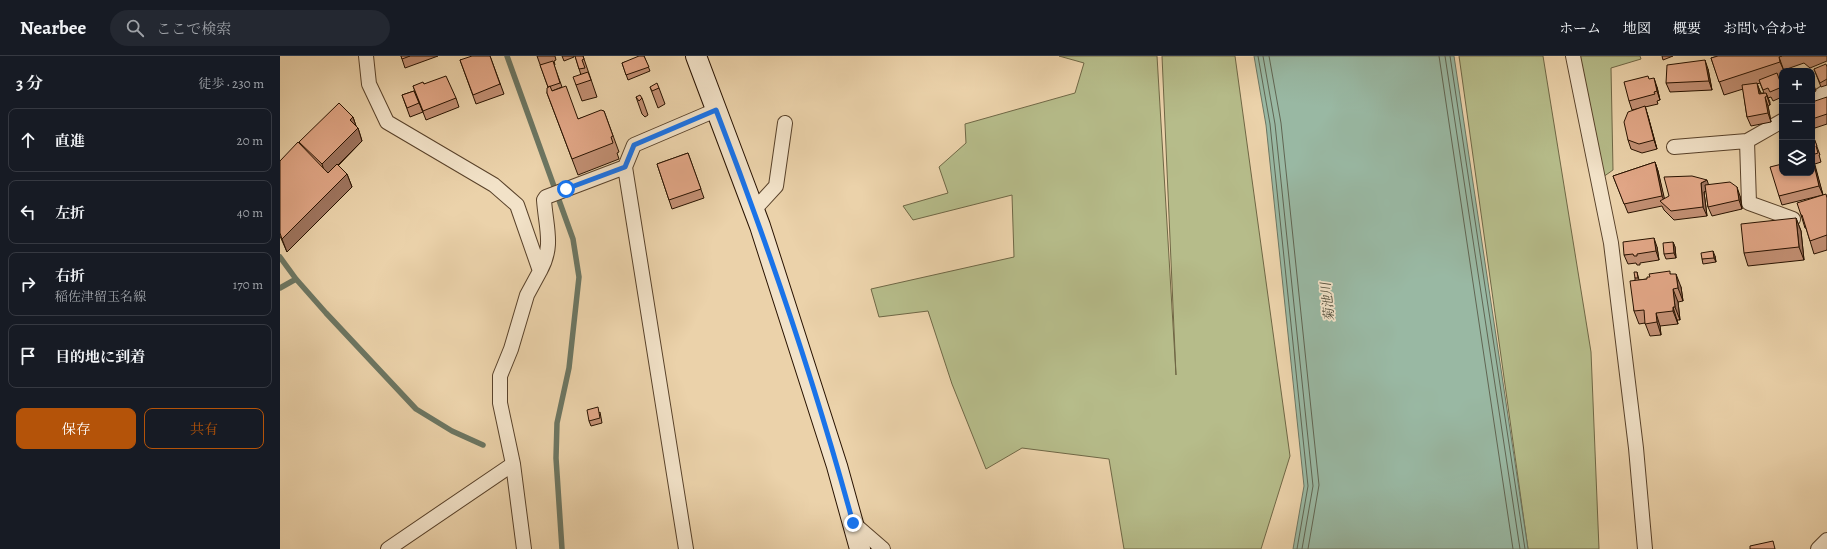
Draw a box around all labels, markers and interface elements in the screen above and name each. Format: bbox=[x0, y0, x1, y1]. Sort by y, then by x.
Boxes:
search box bbox=[110, 10, 390, 46]
text: Nearbee bbox=[20, 15, 86, 41]
icon: search bbox=[124, 17, 146, 39]
text: ここで検索 bbox=[156, 19, 231, 39]
text: ホーム bbox=[1559, 19, 1601, 38]
text: 地図 bbox=[1623, 19, 1651, 38]
text: 概要 bbox=[1673, 19, 1701, 38]
text: お問い合わせ bbox=[1723, 19, 1807, 38]
map controls bbox=[1779, 68, 1815, 176]
button: + bbox=[1779, 68, 1815, 104]
text: 3 分 bbox=[16, 72, 43, 95]
text: 徒歩 · 230 m bbox=[198, 75, 264, 92]
button: − bbox=[1779, 104, 1815, 140]
icon: ahead bbox=[17, 129, 39, 151]
text: 直進 bbox=[55, 131, 85, 151]
text: 20 m bbox=[237, 132, 263, 149]
button: layers bbox=[1779, 140, 1815, 176]
route start bbox=[557, 180, 575, 198]
icon: left bbox=[17, 201, 39, 223]
text: 左折 bbox=[55, 203, 85, 223]
text: 40 m bbox=[237, 204, 263, 221]
text: 右折 bbox=[55, 266, 85, 286]
icon: right bbox=[17, 273, 39, 295]
text: 170 m bbox=[233, 276, 263, 293]
water label: 菊池川 bbox=[1317, 280, 1338, 322]
text: 稲佐津留玉名線 bbox=[55, 288, 146, 305]
icon: arrive bbox=[17, 345, 39, 367]
text: 目的地に到着 bbox=[55, 347, 145, 367]
button: 保存 bbox=[16, 408, 136, 449]
button: 共有 bbox=[144, 408, 264, 449]
route end bbox=[844, 514, 862, 532]

